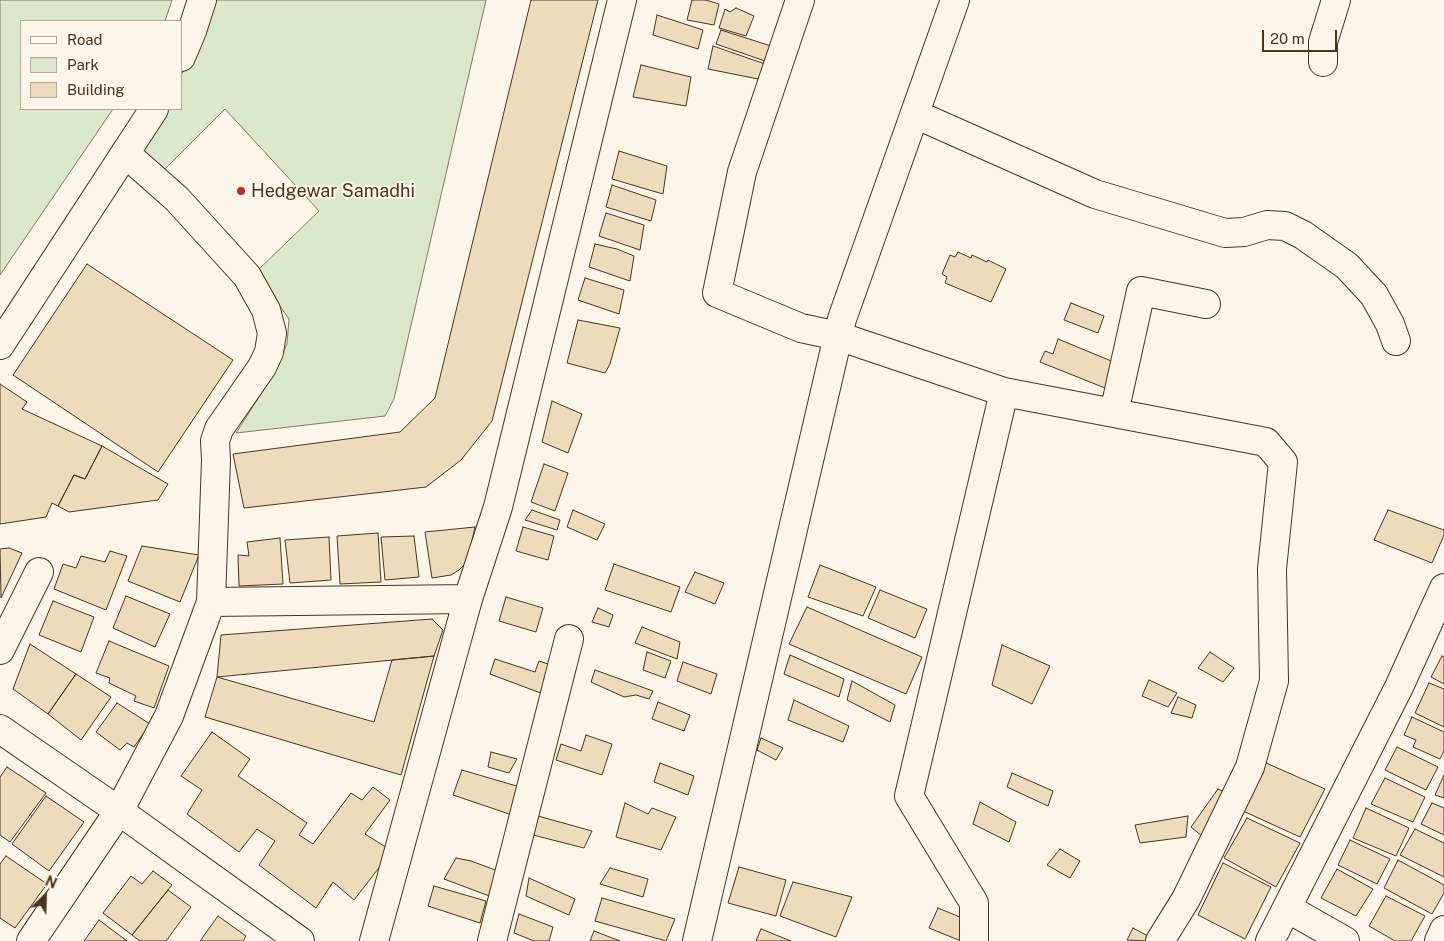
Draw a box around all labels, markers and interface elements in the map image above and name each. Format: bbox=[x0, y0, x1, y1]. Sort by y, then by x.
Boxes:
legend bbox=[20, 20, 182, 110]
scale bar bbox=[1264, 20, 1339, 52]
text: 20 m bbox=[1270, 30, 1305, 47]
text: Road bbox=[67, 31, 103, 48]
text: Park bbox=[67, 56, 99, 73]
text: Building bbox=[67, 81, 125, 98]
place label: Hedgewar Samadhi bbox=[251, 180, 415, 202]
marker: Hedgewar Samadhi bbox=[235, 185, 247, 197]
north arrow bbox=[20, 871, 70, 921]
text: N bbox=[43, 873, 59, 892]

